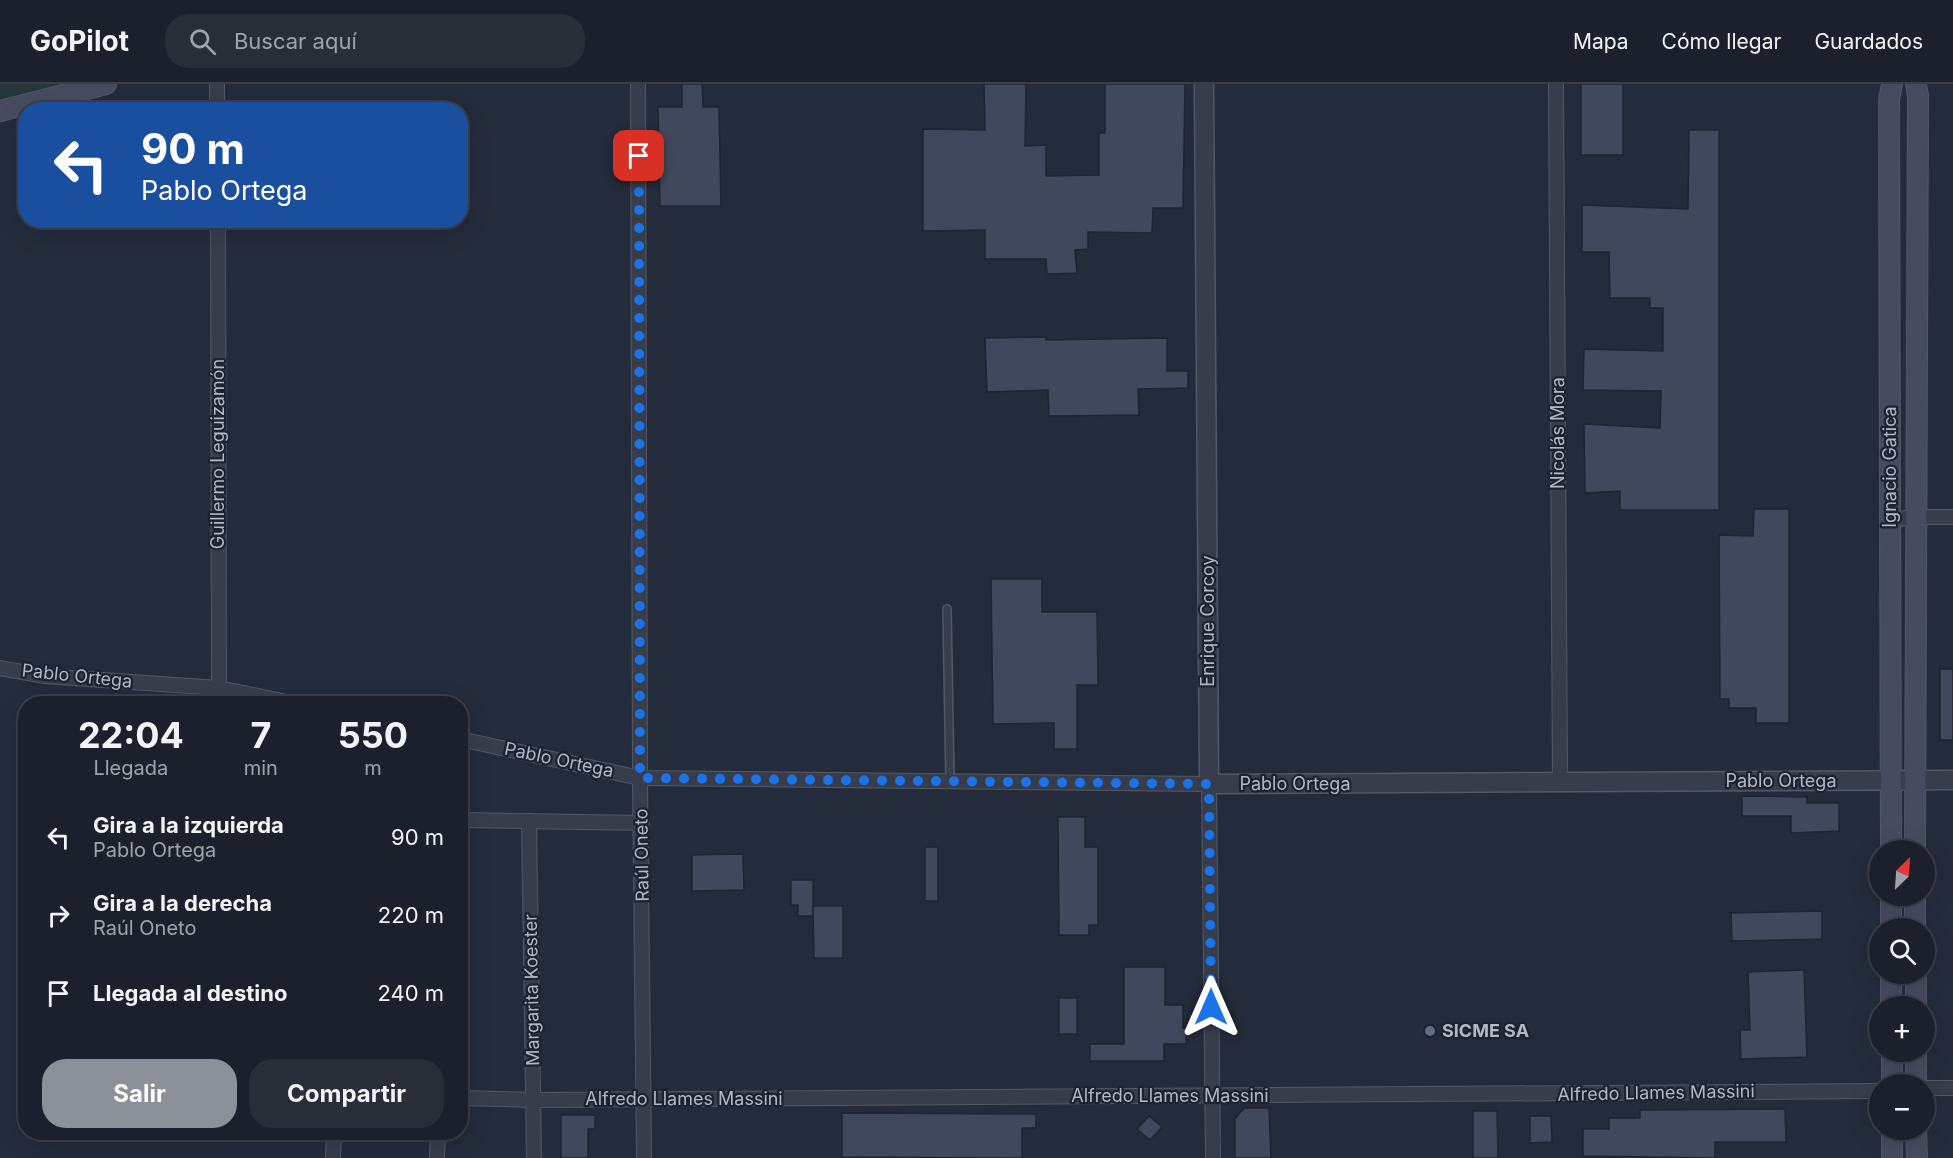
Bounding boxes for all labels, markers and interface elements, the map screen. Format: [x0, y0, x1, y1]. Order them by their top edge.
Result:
search box [165, 14, 585, 68]
text: GoPilot [30, 24, 129, 58]
icon: search [186, 25, 219, 58]
text: Buscar aquí [234, 28, 357, 54]
text: Mapa [1573, 29, 1629, 54]
text: Cómo llegar [1662, 29, 1781, 54]
text: Guardados [1814, 29, 1923, 54]
text: 90 m [141, 123, 245, 174]
icon: left [42, 126, 120, 204]
pin [613, 130, 664, 181]
icon: arrive [622, 139, 655, 172]
text: Pablo Ortega [141, 174, 308, 207]
street label: Guillermo Leguizamón [207, 359, 228, 549]
street label: Nicolás Mora [1547, 377, 1568, 489]
street label: Ignacio Gatica [1879, 406, 1900, 528]
street label: Enrique Corcoy [1197, 555, 1218, 687]
street label: Pablo Ortega [21, 659, 133, 692]
text: 22:04 [78, 713, 184, 757]
text: 7 [250, 713, 271, 757]
text: 550 [338, 713, 408, 757]
street label: Pablo Ortega [503, 738, 616, 781]
text: Llegada [93, 756, 168, 780]
text: min [244, 756, 278, 780]
text: m [364, 756, 382, 780]
street label: Pablo Ortega [1725, 770, 1837, 791]
street label: Pablo Ortega [1239, 773, 1351, 794]
street label: Raúl Oneto [630, 808, 653, 902]
text: Gira a la izquierda [93, 812, 284, 838]
icon: left [42, 821, 75, 854]
text: 90 m [391, 824, 444, 850]
text: Pablo Ortega [93, 838, 216, 862]
north arrow [1869, 840, 1935, 906]
map controls [1869, 840, 1935, 1140]
text: Gira a la derecha [93, 890, 272, 916]
icon: right [42, 899, 75, 932]
text: 220 m [378, 902, 444, 928]
street label: Margarita Koester [520, 914, 543, 1066]
text: Raúl Oneto [93, 916, 196, 940]
button: search [1869, 918, 1935, 984]
position arrow [1179, 975, 1243, 1039]
icon: arrive [42, 977, 75, 1010]
text: Llegada al destino [93, 980, 287, 1006]
text: 240 m [377, 980, 444, 1006]
button: + [1869, 996, 1935, 1062]
place label: SICME SA [1442, 1020, 1529, 1041]
marker: SICME SA [1423, 1024, 1437, 1038]
button: Salir [42, 1059, 237, 1128]
button: Compartir [249, 1059, 444, 1128]
button: − [1869, 1074, 1935, 1140]
street label: Alfredo Llames Massini [1557, 1080, 1755, 1105]
street label: Alfredo Llames Massini [1071, 1085, 1269, 1106]
street label: Alfredo Llames Massini [585, 1088, 783, 1109]

